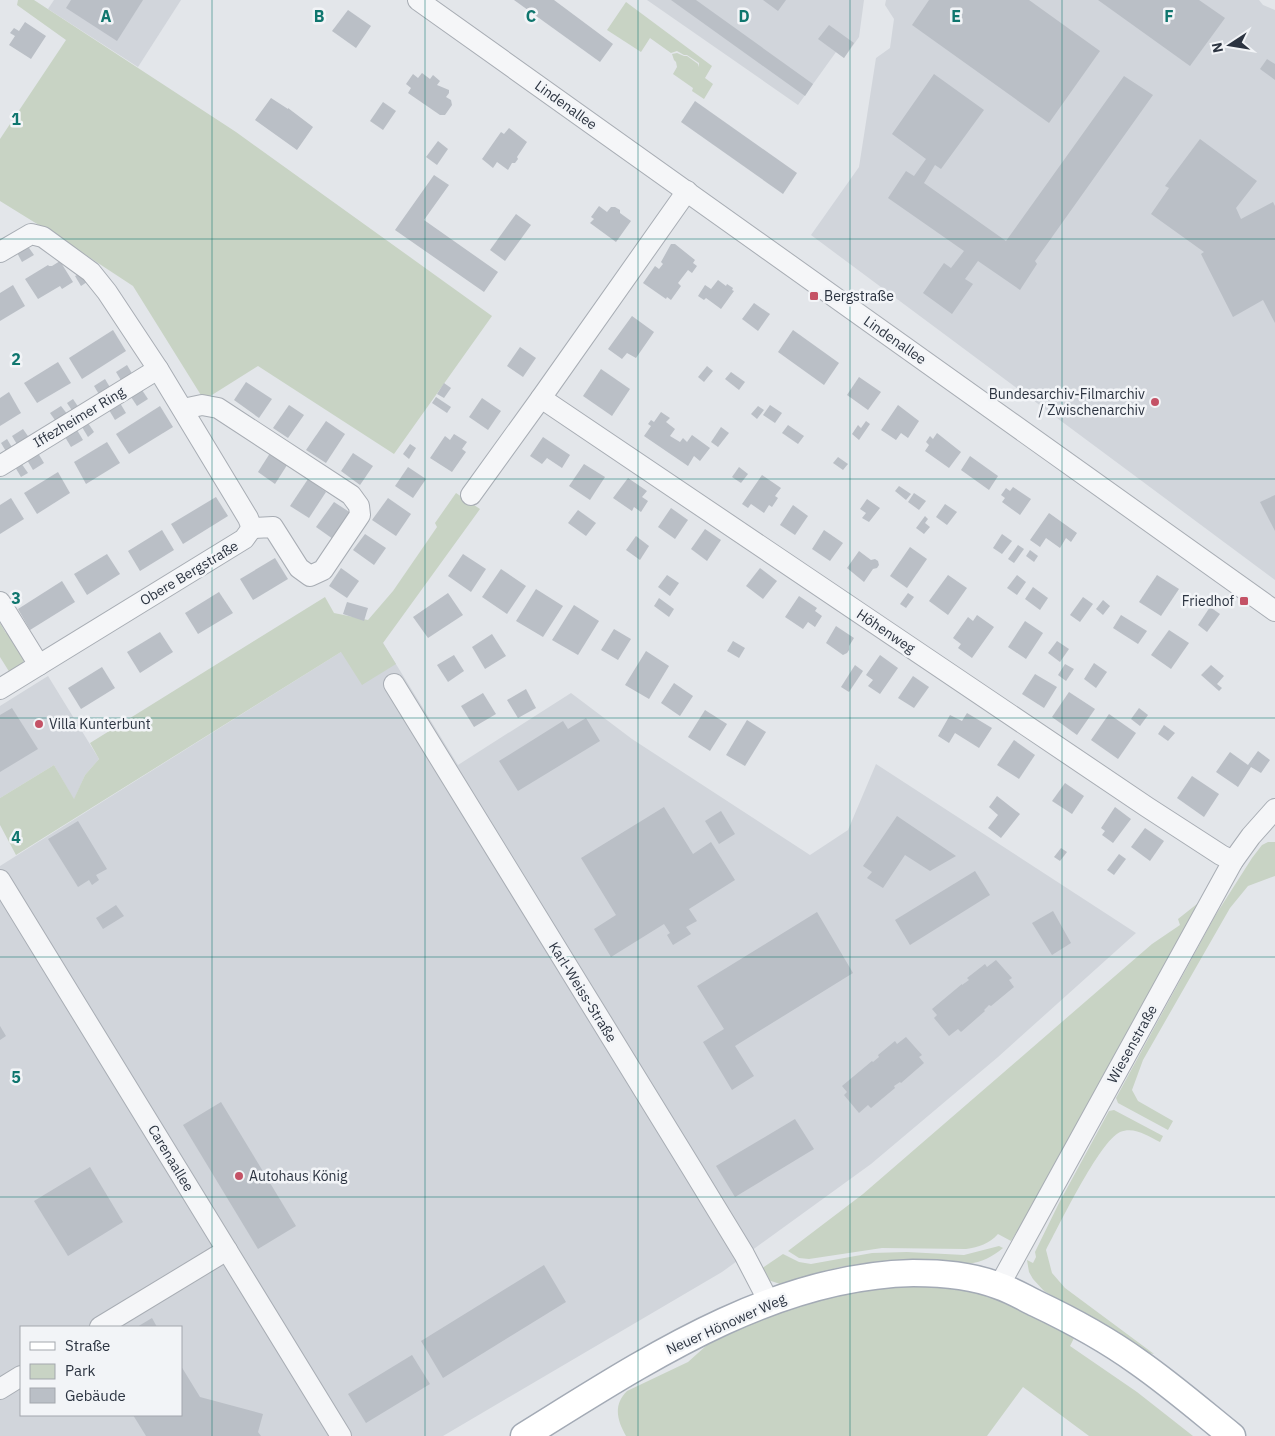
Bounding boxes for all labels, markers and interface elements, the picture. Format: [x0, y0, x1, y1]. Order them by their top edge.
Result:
text: A [101, 6, 112, 26]
text: B [314, 6, 325, 26]
text: C [526, 6, 536, 26]
text: D [738, 6, 750, 26]
text: E [951, 6, 961, 26]
text: F [1164, 6, 1174, 26]
north arrow [1205, 20, 1255, 70]
text: N [1207, 41, 1227, 55]
street label: Lindenallee [531, 76, 601, 134]
text: 1 [11, 109, 21, 129]
place label: Bergstraße [824, 287, 894, 305]
marker: Bergstraße [808, 290, 820, 302]
street label: Lindenallee [860, 312, 930, 368]
text: 2 [11, 349, 21, 369]
street label: Iffezheimer Ring [30, 382, 129, 452]
place label: Bundesarchiv-Filmarchiv / Zwischenarchiv [989, 385, 1145, 419]
marker: Bundesarchiv-Filmarchiv / Zwischenarchiv [1149, 396, 1161, 408]
street label: Obere Bergstraße [137, 536, 242, 609]
text: 3 [11, 588, 21, 608]
place label: Friedhof [1182, 592, 1234, 610]
marker: Friedhof [1238, 595, 1250, 607]
street label: Höhenweg [853, 605, 919, 658]
place label: Villa Kunterbunt [49, 715, 151, 733]
marker: Villa Kunterbunt [33, 718, 45, 730]
text: 4 [11, 827, 21, 847]
street label: Karl-Weiss-Straße [545, 939, 621, 1046]
street label: Wiesenstraße [1103, 1001, 1161, 1086]
text: 5 [11, 1067, 21, 1087]
street label: Carenaallee [144, 1121, 198, 1195]
place label: Autohaus König [249, 1167, 348, 1185]
marker: Autohaus König [233, 1170, 245, 1182]
street label: Neuer Hönower Weg [663, 1289, 789, 1359]
legend [20, 1326, 182, 1416]
text: Straße [65, 1336, 110, 1355]
text: Park [65, 1361, 95, 1380]
text: Gebäude [65, 1386, 126, 1405]

